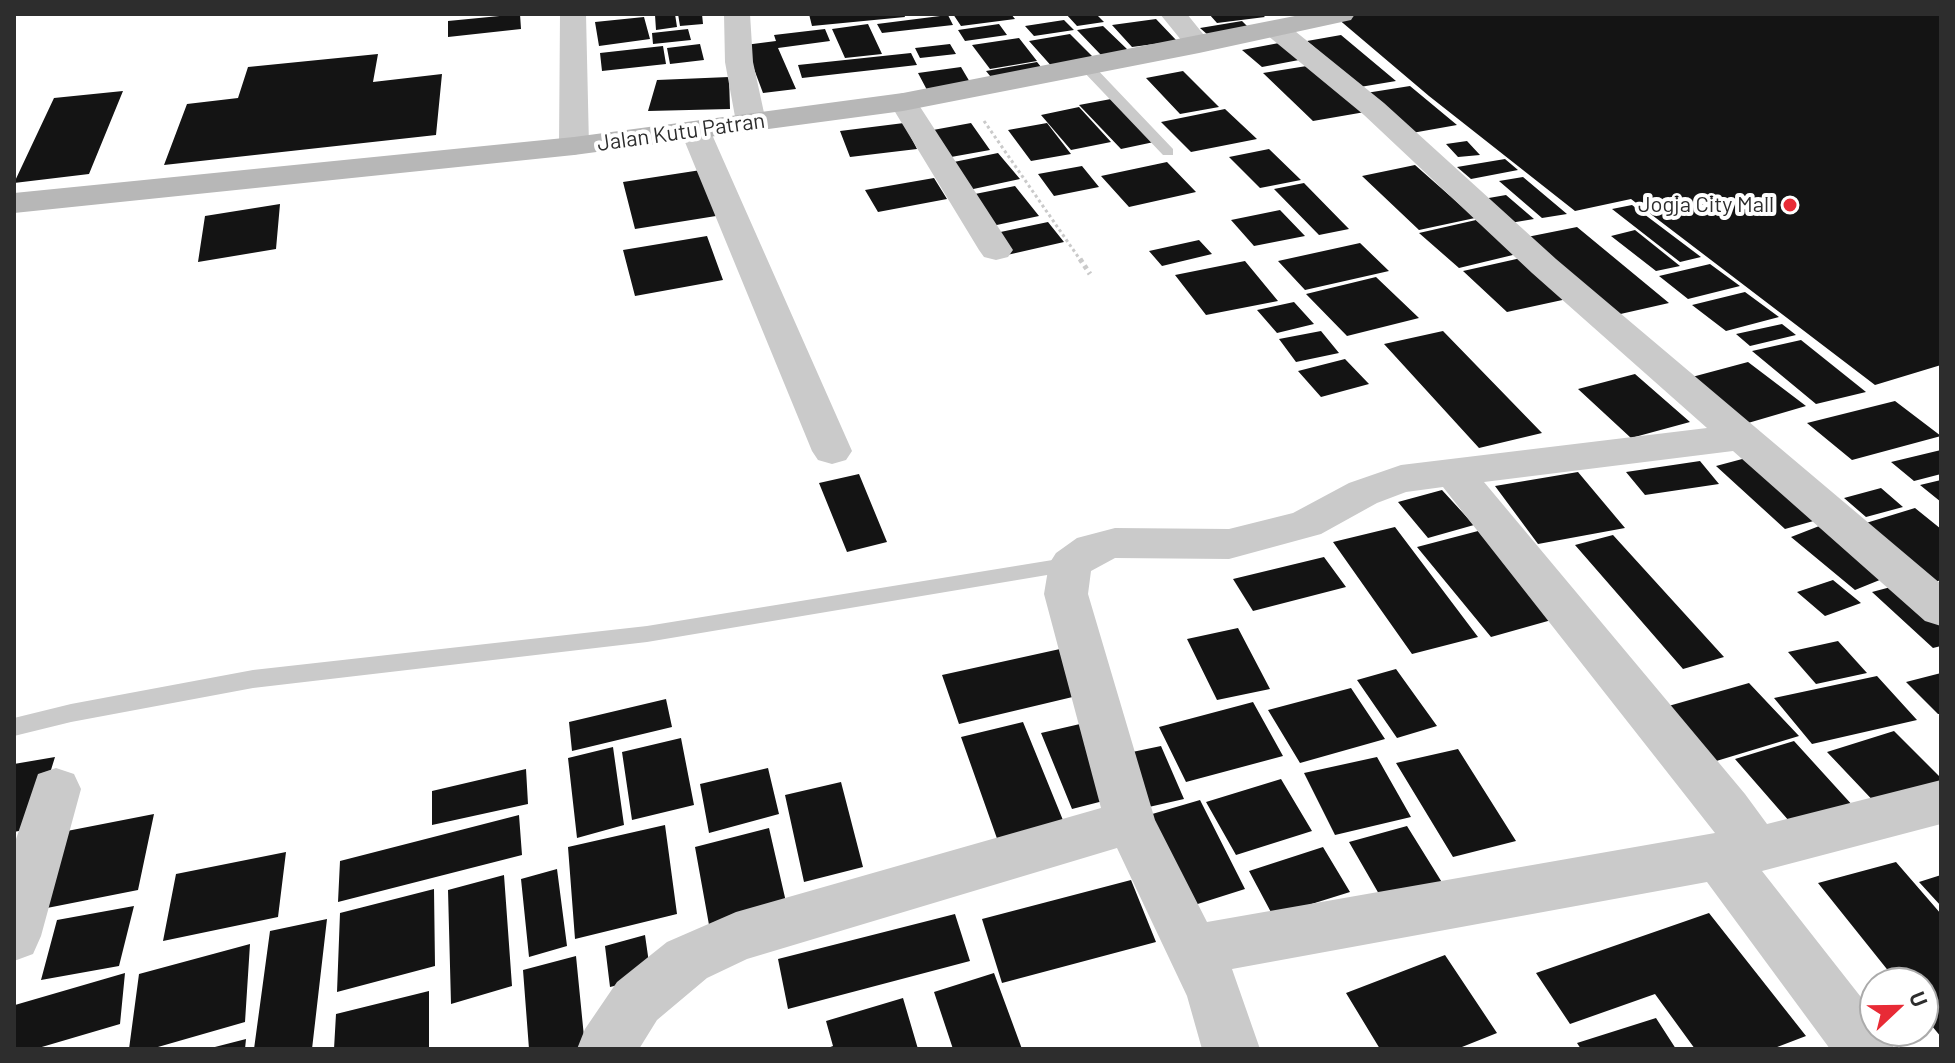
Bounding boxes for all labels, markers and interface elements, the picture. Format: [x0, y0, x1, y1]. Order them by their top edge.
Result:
street label: Jalan Kutu Patran [595, 107, 767, 157]
place label: Jogja City Mall [1638, 192, 1774, 218]
marker: Jogja City Mall [1781, 196, 1799, 214]
north arrow [1859, 967, 1939, 1047]
text: U [1905, 987, 1934, 1010]

